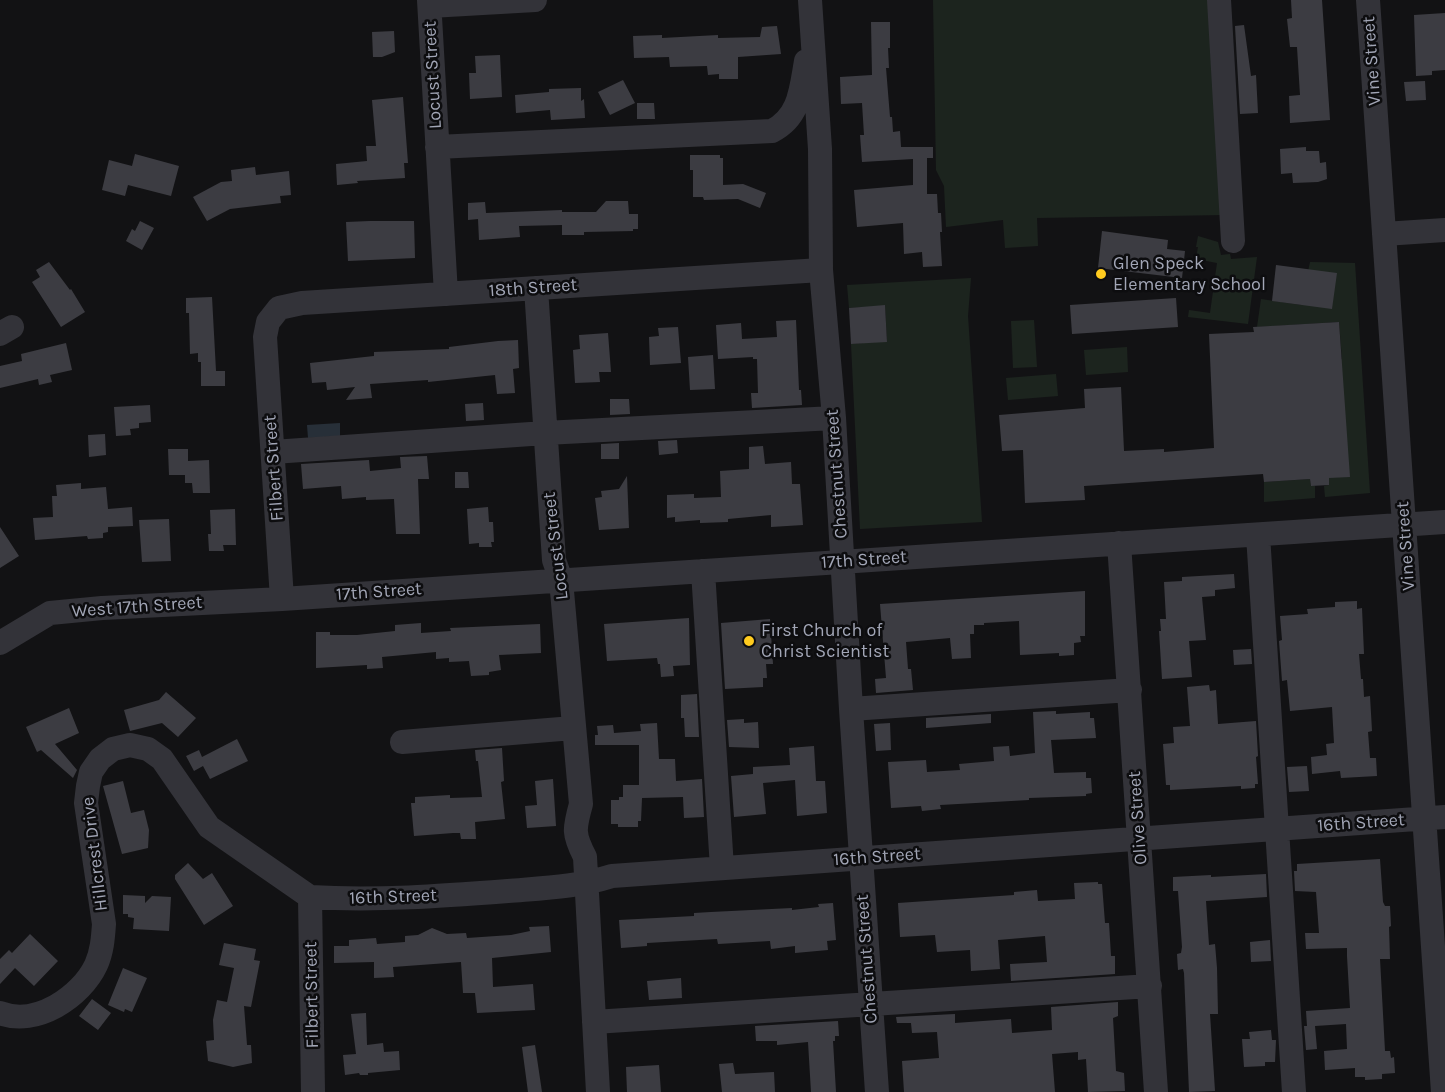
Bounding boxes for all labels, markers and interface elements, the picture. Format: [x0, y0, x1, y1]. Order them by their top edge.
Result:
street label: Vine Street [1358, 16, 1386, 106]
street label: Locust Street [419, 20, 447, 130]
place label: Glen Speck Elementary School [1113, 253, 1266, 296]
marker: Glen Speck Elementary School [1094, 267, 1108, 281]
street label: 18th Street [488, 274, 578, 302]
street label: Chestnut Street [822, 409, 852, 539]
street label: Filbert Street [260, 414, 288, 522]
street label: Locust Street [539, 491, 573, 601]
street label: Vine Street [1392, 501, 1420, 591]
street label: 17th Street [820, 546, 908, 574]
street label: 17th Street [335, 578, 423, 606]
street label: West 17th Street [71, 592, 203, 622]
place label: First Church of Christ Scientist [761, 620, 889, 662]
marker: First Church of Christ Scientist [742, 634, 756, 648]
street label: Olive Street [1124, 770, 1152, 866]
street label: Hillcrest Drive [77, 796, 113, 912]
street label: 16th Street [1317, 809, 1405, 837]
street label: 16th Street [833, 843, 921, 871]
street label: 16th Street [349, 885, 437, 909]
street label: Chestnut Street [852, 894, 882, 1024]
street label: Filbert Street [300, 941, 324, 1049]

